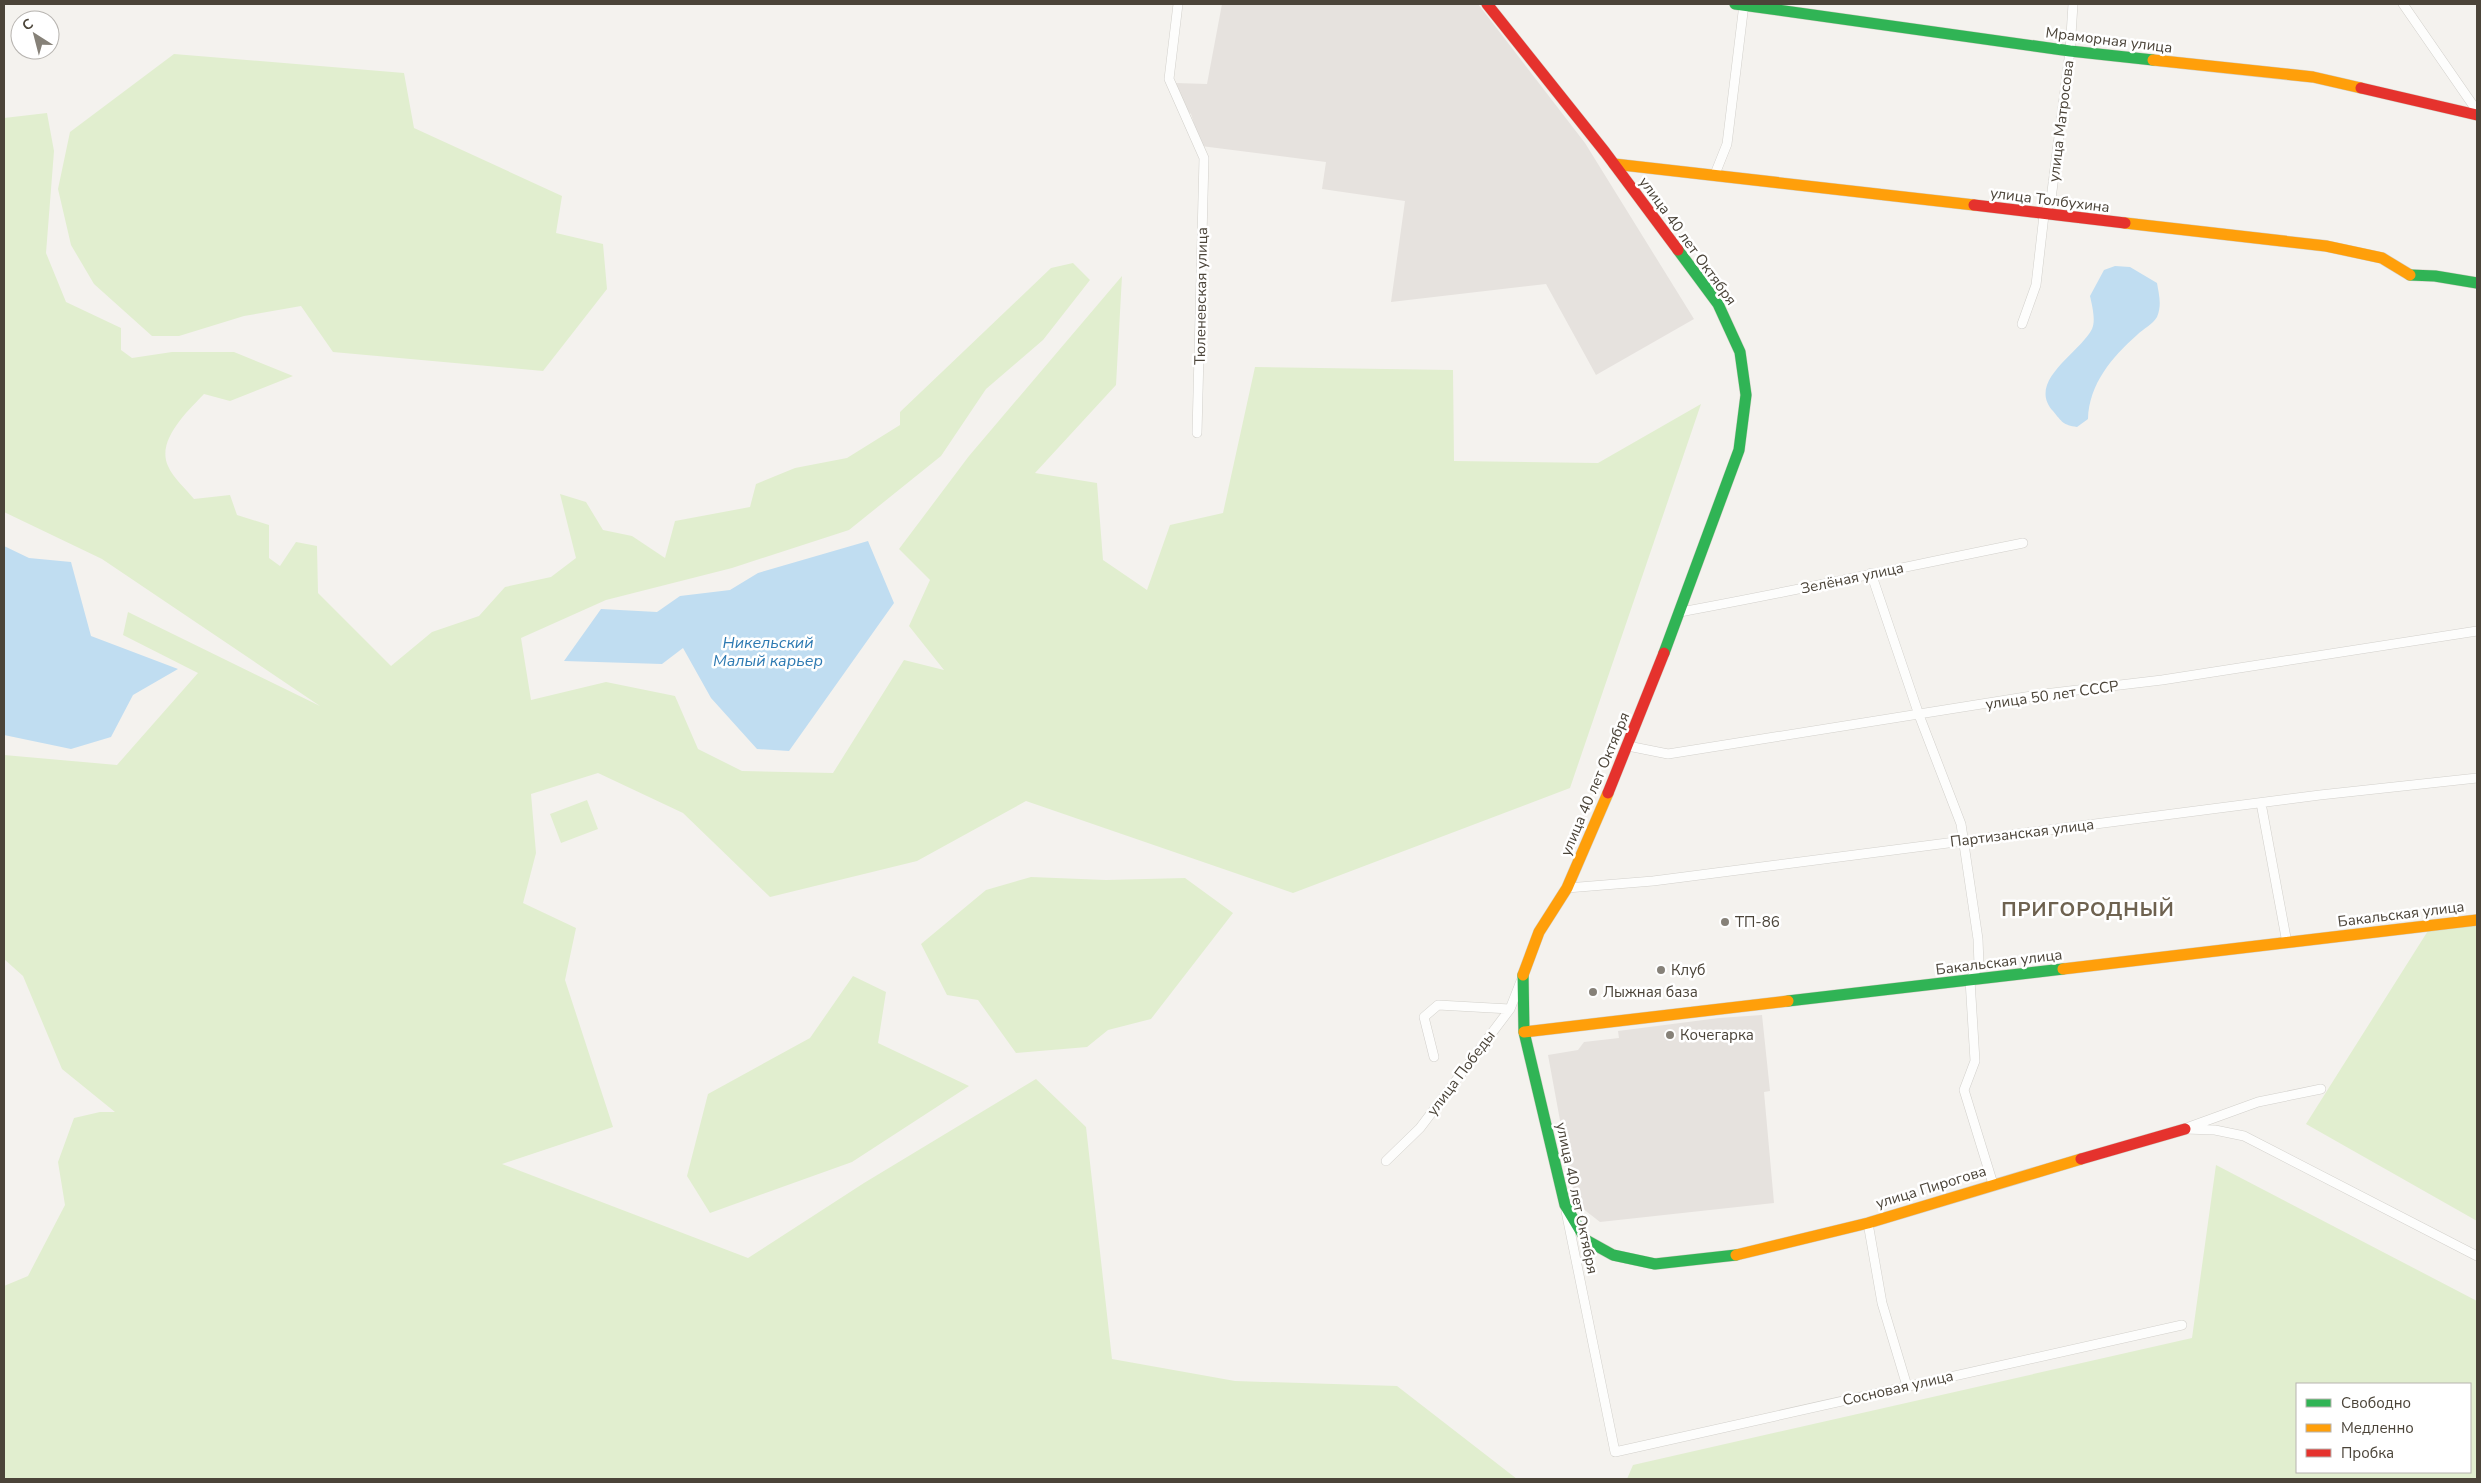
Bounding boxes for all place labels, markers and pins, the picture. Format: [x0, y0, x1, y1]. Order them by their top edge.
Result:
place label: ТП-86 [1735, 912, 1780, 932]
marker: ТП-86 [1719, 916, 1731, 928]
place label: Клуб [1671, 960, 1706, 980]
marker: Клуб [1655, 964, 1667, 976]
place label: Лыжная база [1603, 982, 1698, 1002]
marker: Лыжная база [1587, 986, 1599, 998]
place label: Кочегарка [1680, 1025, 1754, 1045]
marker: Кочегарка [1664, 1029, 1676, 1041]

